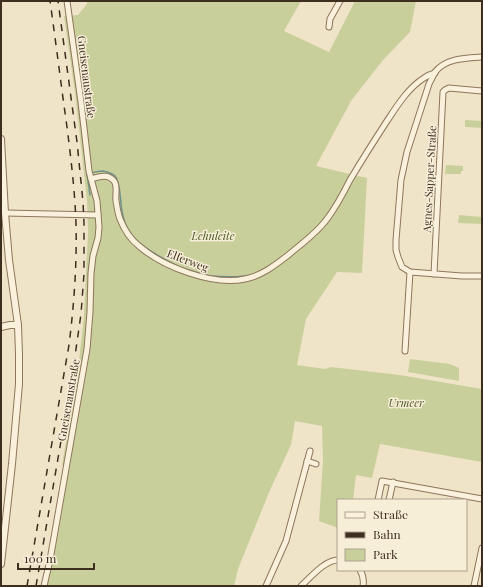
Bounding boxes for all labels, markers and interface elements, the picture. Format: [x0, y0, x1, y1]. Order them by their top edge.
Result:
street label: Gneisenaustraße [74, 35, 100, 120]
street label: Agnes-Sapper-Straße [419, 125, 439, 234]
park label: Lehnleite [191, 228, 235, 243]
street label: Elferweg [165, 245, 211, 275]
street label: Gneisenaustraße [53, 357, 83, 442]
park label: Urmeer [388, 395, 424, 410]
legend [337, 499, 467, 571]
text: Straße [373, 506, 408, 522]
text: Bahn [373, 526, 401, 542]
scale bar [18, 545, 94, 571]
text: Park [373, 546, 398, 562]
text: 100 m [24, 550, 57, 566]

